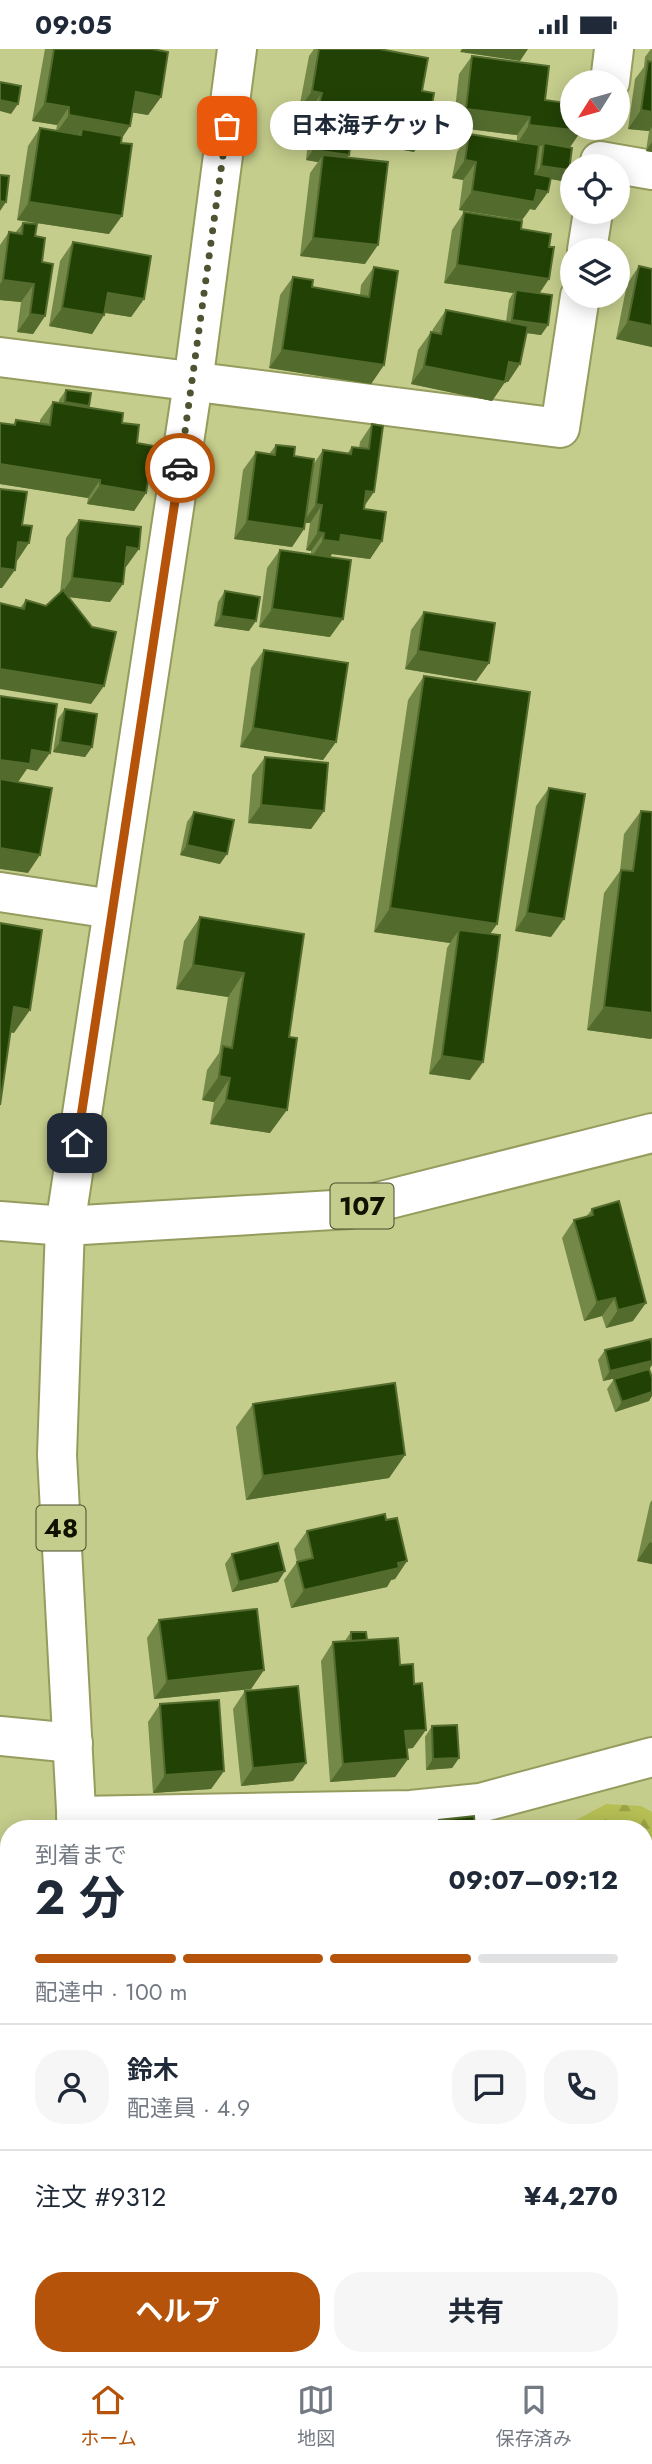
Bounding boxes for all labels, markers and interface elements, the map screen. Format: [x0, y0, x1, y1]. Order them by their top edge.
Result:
text: 09:05 [35, 6, 112, 44]
north arrow [560, 70, 630, 140]
map controls [560, 70, 630, 308]
pin [197, 96, 257, 156]
callout: 日本海チケット [269, 101, 472, 151]
icon: bag [208, 107, 246, 145]
text: 日本海チケット [291, 108, 452, 142]
button: locate [560, 154, 630, 224]
button: layers [560, 238, 630, 308]
courier [145, 433, 215, 503]
icon: car [161, 449, 199, 487]
pin [47, 1113, 107, 1173]
icon: home [58, 1124, 96, 1162]
road number: 107 [330, 1183, 394, 1229]
road number: 48 [36, 1505, 86, 1551]
text: 到着まで [35, 1838, 127, 1872]
text: 09:07–09:12 [448, 1861, 618, 1899]
text: 2 分 [35, 1865, 125, 1931]
text: 配達中 · 100 m [35, 1975, 188, 2009]
button: person [35, 2050, 109, 2124]
button: chat [452, 2050, 526, 2124]
button: phone [544, 2050, 618, 2124]
text: 鈴木 [127, 2051, 179, 2089]
text: 配達員 · 4.9 [127, 2091, 250, 2125]
text: ¥4,270 [524, 2177, 618, 2215]
text: 注文 #9312 [35, 2178, 166, 2216]
button: ヘルプ [35, 2272, 320, 2352]
button: 共有 [334, 2272, 618, 2352]
tab: ホーム [80, 2381, 137, 2452]
tab: 地図 [297, 2381, 335, 2452]
tab: 保存済み [496, 2381, 572, 2452]

